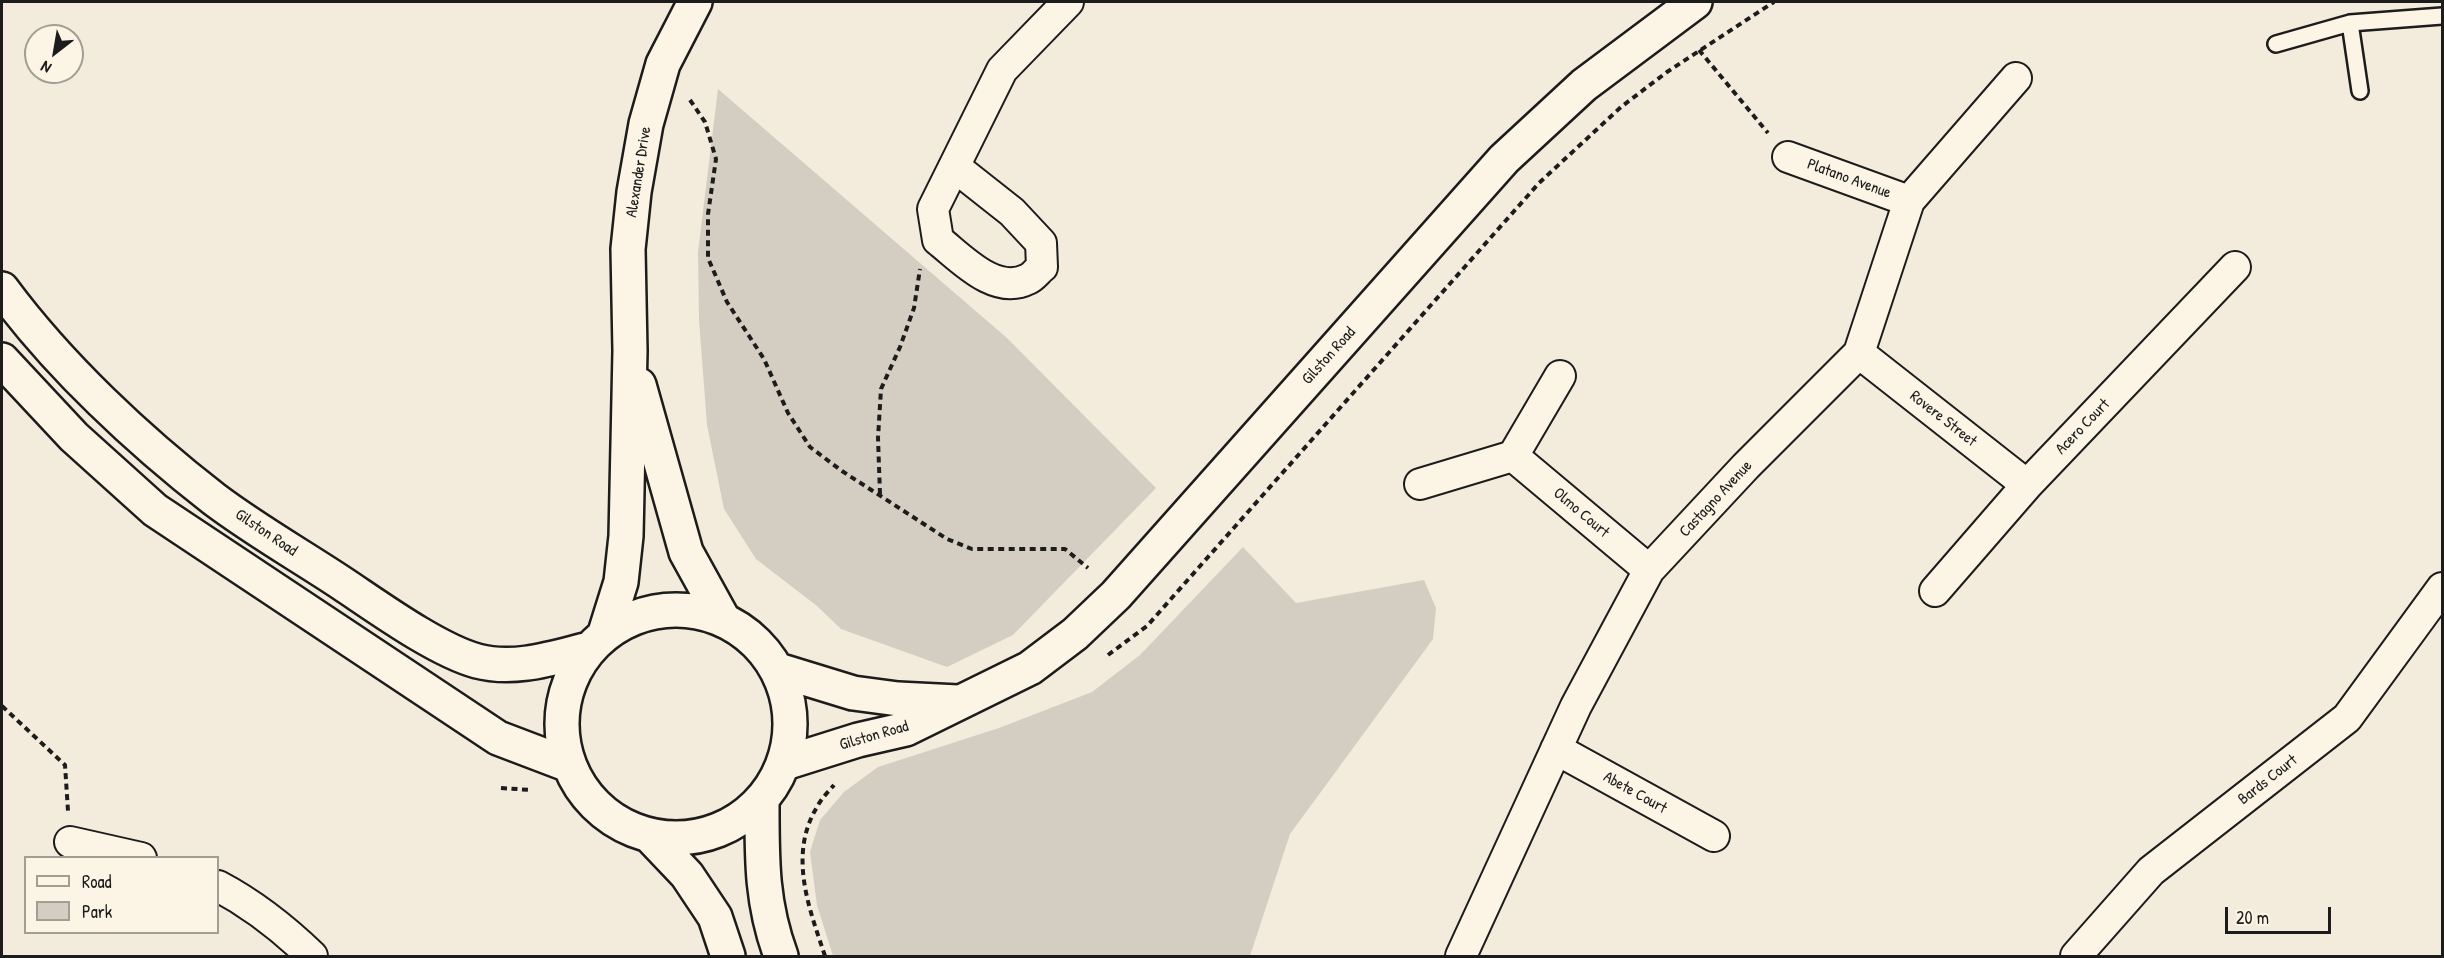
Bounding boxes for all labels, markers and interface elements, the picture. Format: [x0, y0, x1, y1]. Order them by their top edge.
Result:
north arrow [24, 24, 84, 84]
text: N [36, 56, 55, 79]
street label: Alexander Drive [622, 125, 656, 219]
street label: Platano Avenue [1804, 155, 1894, 203]
street label: Gilston Road [1298, 323, 1360, 389]
street label: Rovere Street [1906, 387, 1980, 451]
street label: Acero Court [2052, 395, 2114, 459]
street label: Castagno Avenue [1676, 457, 1756, 541]
street label: Olmo Court [1549, 484, 1613, 542]
street label: Gilston Road [231, 505, 301, 561]
street label: Gilston Road [837, 717, 911, 755]
street label: Bards Court [2235, 751, 2301, 809]
street label: Abete Court [1600, 768, 1670, 818]
legend [24, 856, 219, 934]
text: Road [82, 869, 112, 894]
scale bar [2228, 895, 2334, 933]
text: Park [82, 899, 112, 924]
text: 20 m [2236, 905, 2269, 930]

